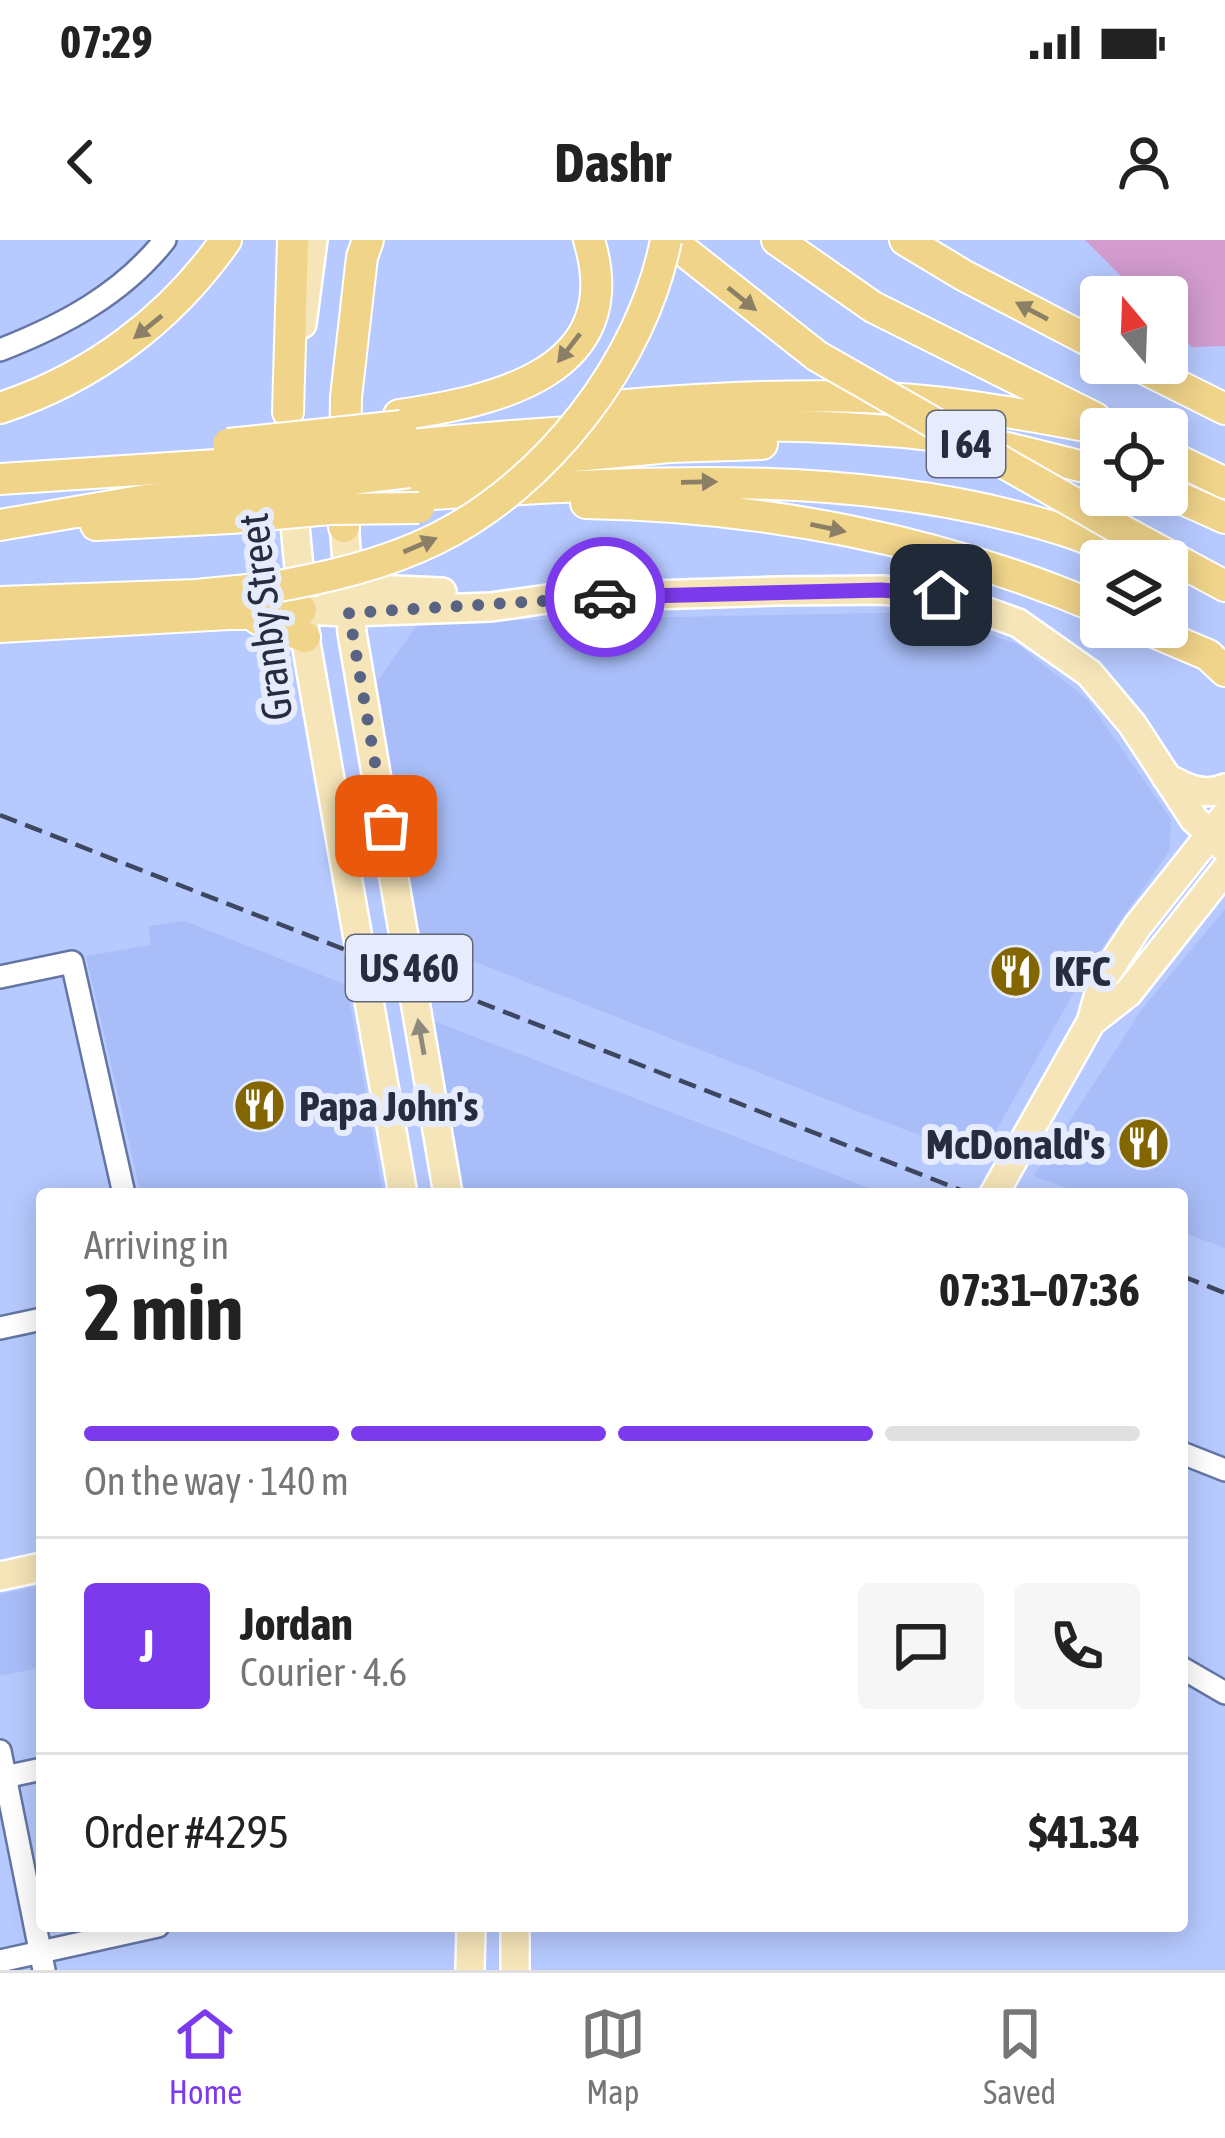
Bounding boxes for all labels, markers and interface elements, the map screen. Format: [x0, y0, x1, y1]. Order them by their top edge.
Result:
text: 07:29 [60, 16, 153, 68]
icon: back [48, 129, 114, 195]
icon: person [1111, 129, 1177, 195]
text: Dashr [554, 132, 671, 193]
north arrow [1080, 276, 1188, 384]
map controls [1080, 276, 1188, 648]
one-way arrow [727, 286, 758, 311]
one-way arrow [1014, 302, 1049, 322]
one-way arrow [132, 313, 163, 339]
one-way arrow [557, 333, 582, 364]
button: locate [1080, 408, 1188, 516]
road number: I 64 [927, 411, 1005, 477]
one-way arrow [681, 472, 719, 492]
street label: Granby Street [228, 511, 302, 723]
one-way arrow [809, 519, 847, 538]
one-way arrow [402, 535, 438, 554]
courier [545, 537, 665, 657]
button: layers [1080, 540, 1188, 648]
pin [890, 544, 992, 646]
icon: home [908, 562, 974, 628]
icon: car [572, 564, 638, 630]
pin [335, 775, 437, 877]
icon: bag [353, 793, 419, 859]
road number: US 460 [346, 935, 472, 1001]
restaurant icon: KFC [987, 943, 1043, 999]
place label: KFC [1054, 947, 1111, 995]
one-way arrow [412, 1018, 430, 1056]
restaurant icon: Papa John's [232, 1078, 288, 1134]
place label: Papa John's [299, 1082, 478, 1130]
restaurant icon: McDonald's [1116, 1116, 1172, 1172]
place label: McDonald's [926, 1120, 1105, 1168]
text: Arriving in [84, 1223, 229, 1267]
text: 07:31–07:36 [939, 1264, 1140, 1316]
text: 2 min [84, 1267, 243, 1357]
text: On the way · 140 m [84, 1459, 349, 1503]
button: chat [858, 1583, 984, 1709]
button: phone [1014, 1583, 1140, 1709]
text: Jordan [240, 1598, 353, 1650]
text: J [140, 1620, 154, 1672]
text: Courier · 4.6 [240, 1650, 407, 1694]
text: Order #4295 [84, 1806, 289, 1858]
text: $41.34 [1028, 1806, 1140, 1858]
tab: Home [169, 2001, 242, 2111]
tab: Map [580, 2001, 646, 2111]
tab: Saved [983, 2001, 1056, 2111]

